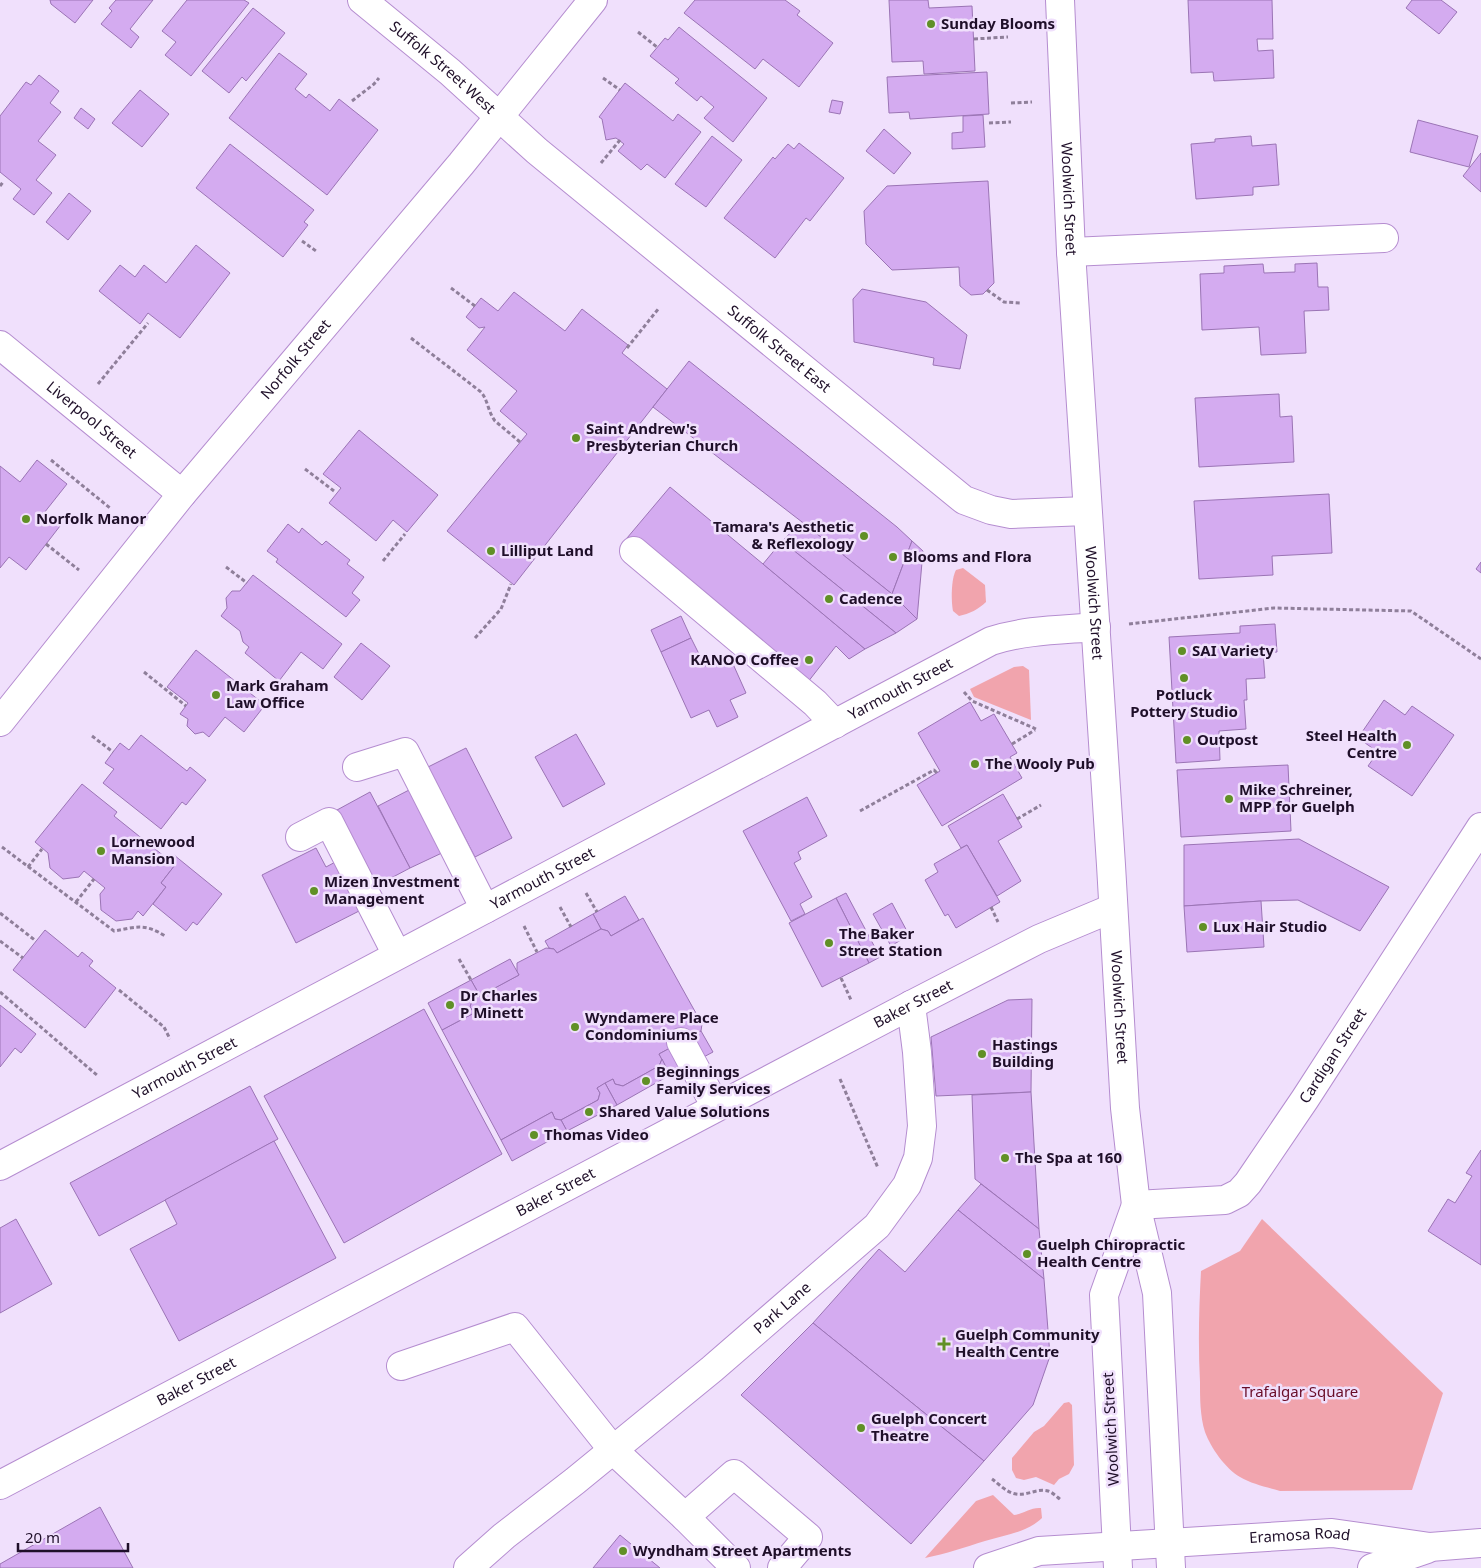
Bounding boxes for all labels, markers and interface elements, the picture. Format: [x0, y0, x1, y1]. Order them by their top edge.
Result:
place label: Sunday Blooms [941, 13, 1055, 33]
street label: Suffolk Street West [386, 16, 501, 118]
marker: Sunday Blooms [925, 18, 937, 30]
street label: Woolwich Street [1057, 142, 1082, 257]
street label: Suffolk Street East [724, 300, 836, 397]
street label: Norfolk Street [256, 314, 335, 403]
street label: Liverpool Street [43, 376, 142, 462]
place label: Saint Andrew's Presbyterian Church [586, 418, 738, 455]
marker: Saint Andrew's Presbyterian Church [570, 432, 582, 444]
place label: Norfolk Manor [36, 508, 146, 528]
marker: Norfolk Manor [20, 513, 32, 525]
place label: Tamara's Aesthetic & Reflexology [713, 516, 854, 553]
marker: Tamara's Aesthetic & Reflexology [858, 530, 870, 542]
place label: Lilliput Land [501, 540, 594, 560]
marker: Lilliput Land [485, 545, 497, 557]
place label: Blooms and Flora [903, 546, 1032, 566]
street label: Woolwich Street [1081, 546, 1109, 661]
marker: Blooms and Flora [887, 551, 899, 563]
place label: Cadence [839, 588, 903, 608]
marker: Cadence [823, 593, 835, 605]
place label: SAI Variety [1192, 640, 1274, 660]
marker: SAI Variety [1176, 645, 1188, 657]
place label: KANOO Coffee [690, 649, 799, 669]
street label: Yarmouth Street [844, 652, 956, 724]
marker: KANOO Coffee [803, 654, 815, 666]
marker: Potluck Pottery Studio [1178, 672, 1190, 684]
place label: Mark Graham Law Office [226, 675, 329, 712]
place label: Potluck Pottery Studio [1130, 684, 1238, 721]
marker: Mark Graham Law Office [210, 689, 222, 701]
place label: Steel Health Centre [1306, 725, 1397, 762]
place label: Outpost [1197, 729, 1259, 749]
marker: Outpost [1181, 734, 1193, 746]
marker: Steel Health Centre [1401, 739, 1413, 751]
place label: The Wooly Pub [985, 753, 1095, 773]
marker: The Wooly Pub [969, 758, 981, 770]
place label: Mike Schreiner, MPP for Guelph [1239, 779, 1355, 816]
marker: Mike Schreiner, MPP for Guelph [1223, 793, 1235, 805]
place label: Lornewood Mansion [111, 831, 195, 868]
street label: Yarmouth Street [486, 842, 598, 914]
marker: Lornewood Mansion [95, 845, 107, 857]
place label: Mizen Investment Management [324, 871, 460, 908]
marker: Mizen Investment Management [308, 885, 320, 897]
place label: Lux Hair Studio [1213, 916, 1327, 936]
marker: Lux Hair Studio [1197, 921, 1209, 933]
place label: The Baker Street Station [839, 923, 942, 960]
marker: The Baker Street Station [823, 937, 835, 949]
street label: Woolwich Street [1107, 950, 1133, 1065]
street label: Baker Street [870, 974, 956, 1032]
place label: Dr Charles P Minett [460, 985, 538, 1022]
marker: Dr Charles P Minett [444, 999, 456, 1011]
street label: Cardigan Street [1294, 1003, 1371, 1107]
place label: Wyndamere Place Condominiums [585, 1007, 719, 1044]
marker: Wyndamere Place Condominiums [569, 1021, 581, 1033]
street label: Yarmouth Street [129, 1031, 240, 1103]
place label: Hastings Building [992, 1034, 1058, 1071]
marker: Hastings Building [976, 1048, 988, 1060]
place label: Beginnings Family Services [656, 1061, 770, 1098]
marker: Beginnings Family Services [640, 1075, 652, 1087]
place label: Shared Value Solutions [599, 1101, 770, 1121]
marker: Shared Value Solutions [583, 1106, 595, 1118]
place label: Thomas Video [544, 1124, 649, 1144]
marker: Thomas Video [528, 1129, 540, 1141]
place label: The Spa at 160 [1015, 1147, 1122, 1167]
marker: The Spa at 160 [999, 1152, 1011, 1164]
street label: Baker Street [512, 1162, 599, 1220]
place label: Guelph Chiropractic Health Centre [1037, 1234, 1185, 1271]
marker: Guelph Chiropractic Health Centre [1021, 1248, 1033, 1260]
street label: Park Lane [749, 1277, 815, 1338]
place label: Guelph Community Health Centre [955, 1324, 1100, 1361]
marker: Guelph Community Health Centre [937, 1337, 951, 1351]
street label: Baker Street [153, 1351, 239, 1410]
street label: Woolwich Street [1097, 1371, 1123, 1486]
park label: Trafalgar Square [1242, 1381, 1358, 1401]
place label: Guelph Concert Theatre [871, 1408, 987, 1445]
marker: Guelph Concert Theatre [855, 1422, 867, 1434]
scale bar [18, 1520, 128, 1552]
street label: Eramosa Road [1248, 1522, 1352, 1547]
text: 20 m [25, 1527, 60, 1547]
place label: Wyndham Street Apartments [633, 1540, 852, 1560]
marker: Wyndham Street Apartments [617, 1545, 629, 1557]

